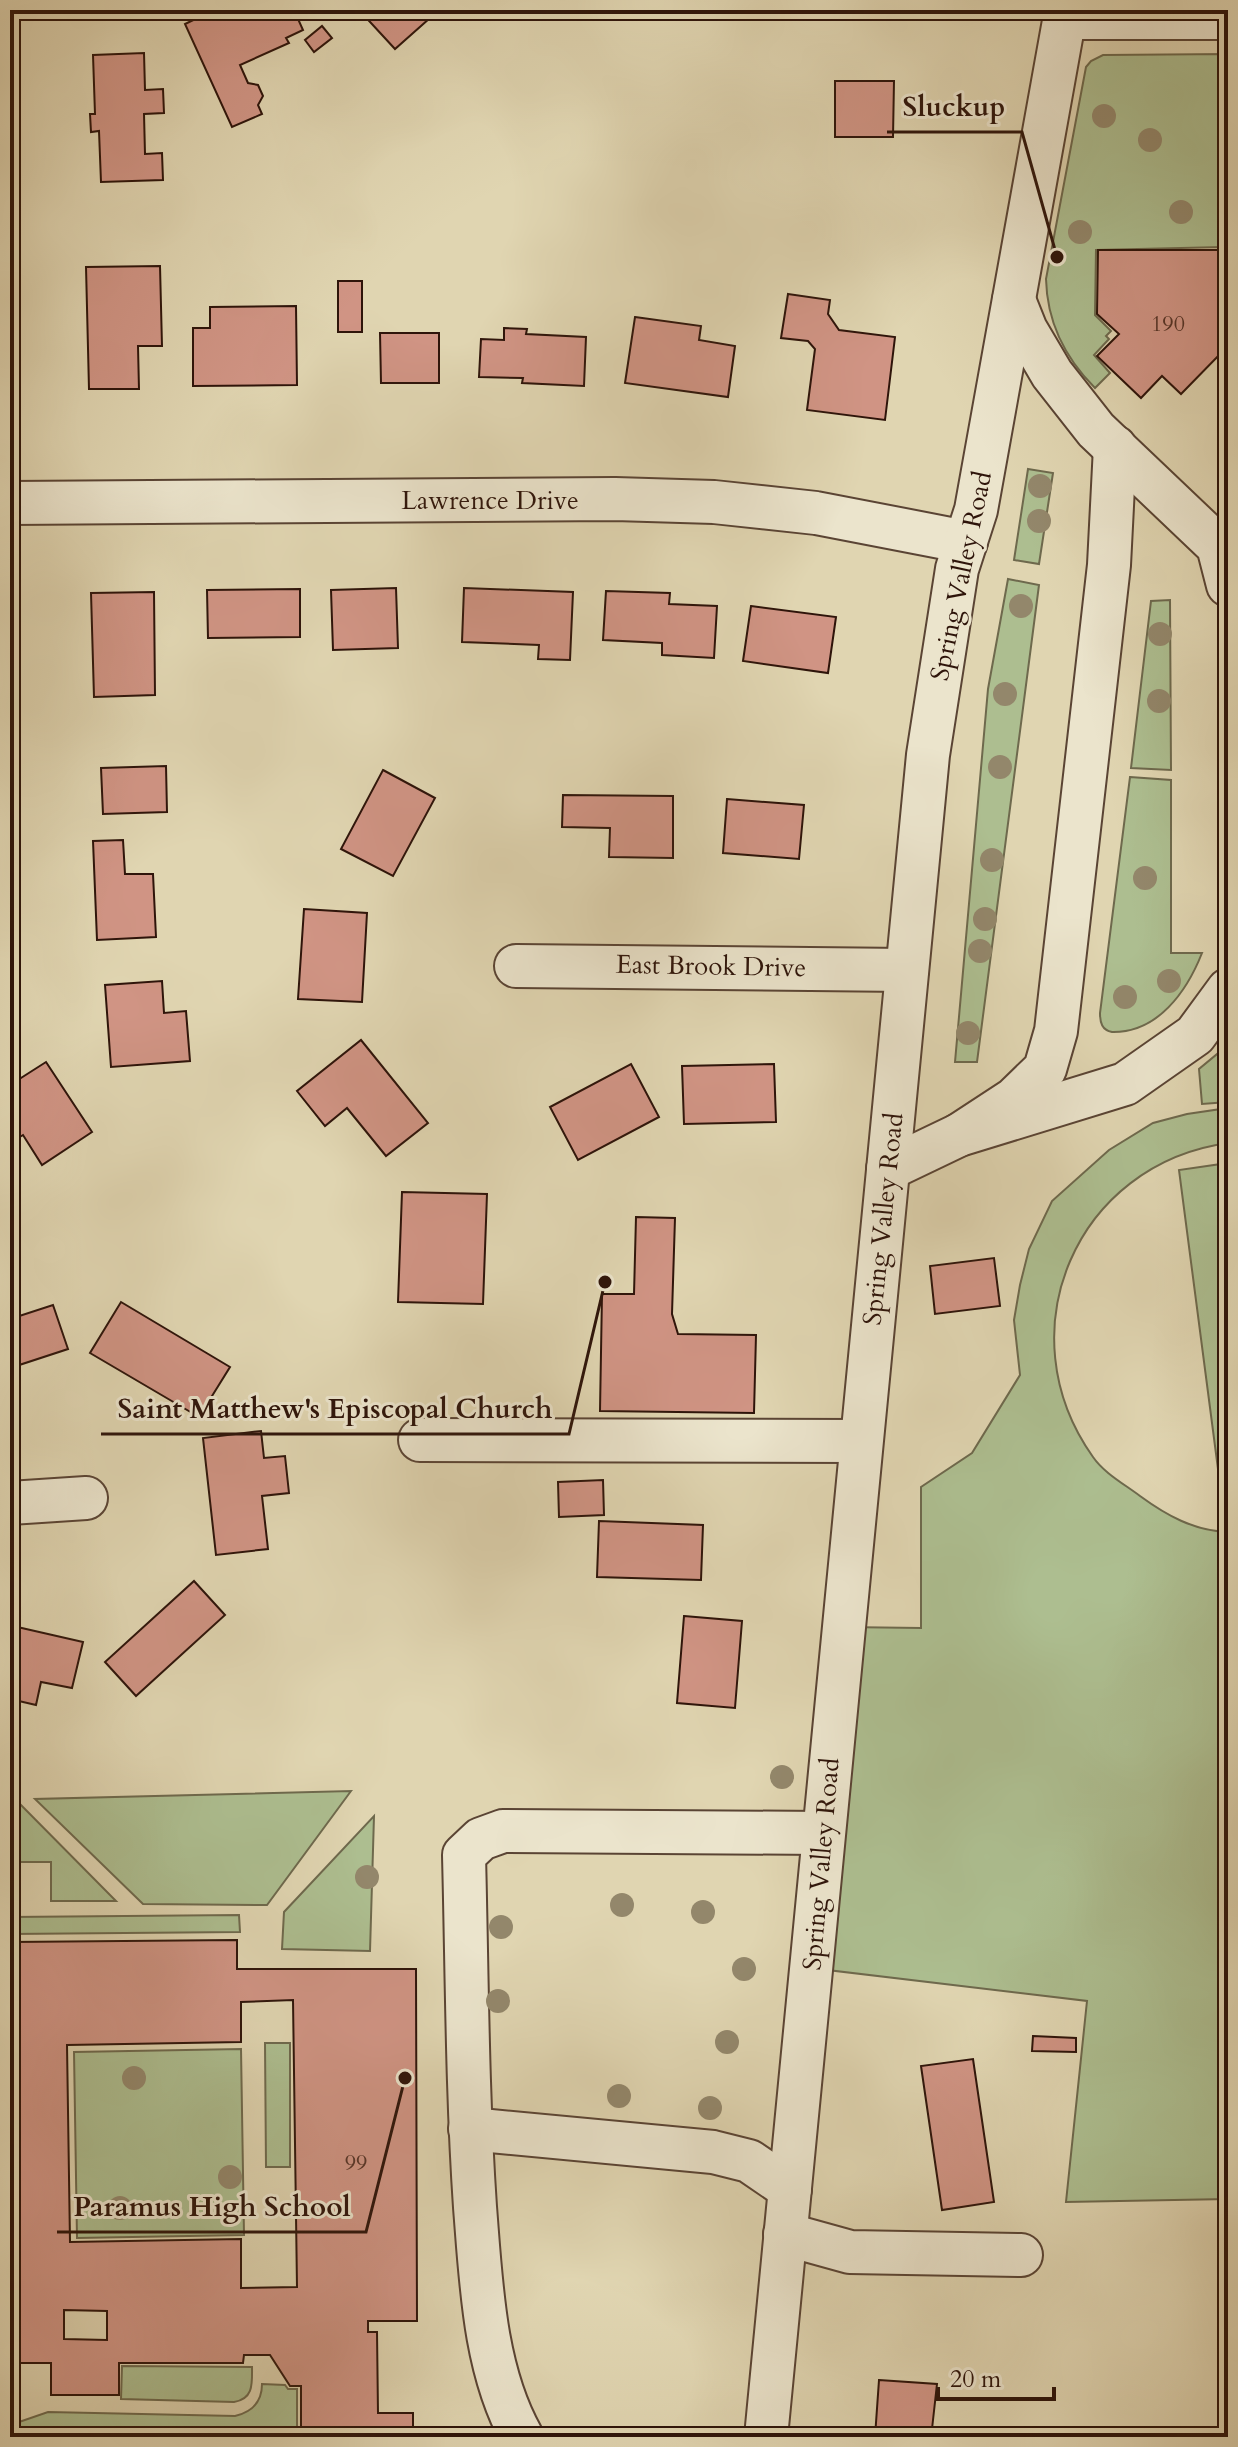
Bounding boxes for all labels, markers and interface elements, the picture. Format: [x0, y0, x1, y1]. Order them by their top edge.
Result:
callout: Sluckup [887, 80, 1022, 132]
text: Sluckup [903, 88, 1005, 126]
house number: 190 [1151, 309, 1185, 339]
street label: Spring Valley Road [922, 468, 1000, 684]
street label: Lawrence Drive [401, 483, 579, 518]
street label: East Brook Drive [616, 947, 806, 985]
street label: Spring Valley Road [854, 1111, 912, 1327]
callout: Saint Matthew's Episcopal Church [101, 1382, 569, 1434]
text: Saint Matthew's Episcopal Church [117, 1390, 553, 1428]
street label: Spring Valley Road [794, 1756, 848, 1972]
house number: 99 [345, 2148, 367, 2178]
callout: Paramus High School [57, 2180, 366, 2232]
text: Paramus High School [73, 2188, 351, 2226]
scale bar [938, 2351, 1054, 2401]
text: 20 m [950, 2363, 1002, 2396]

